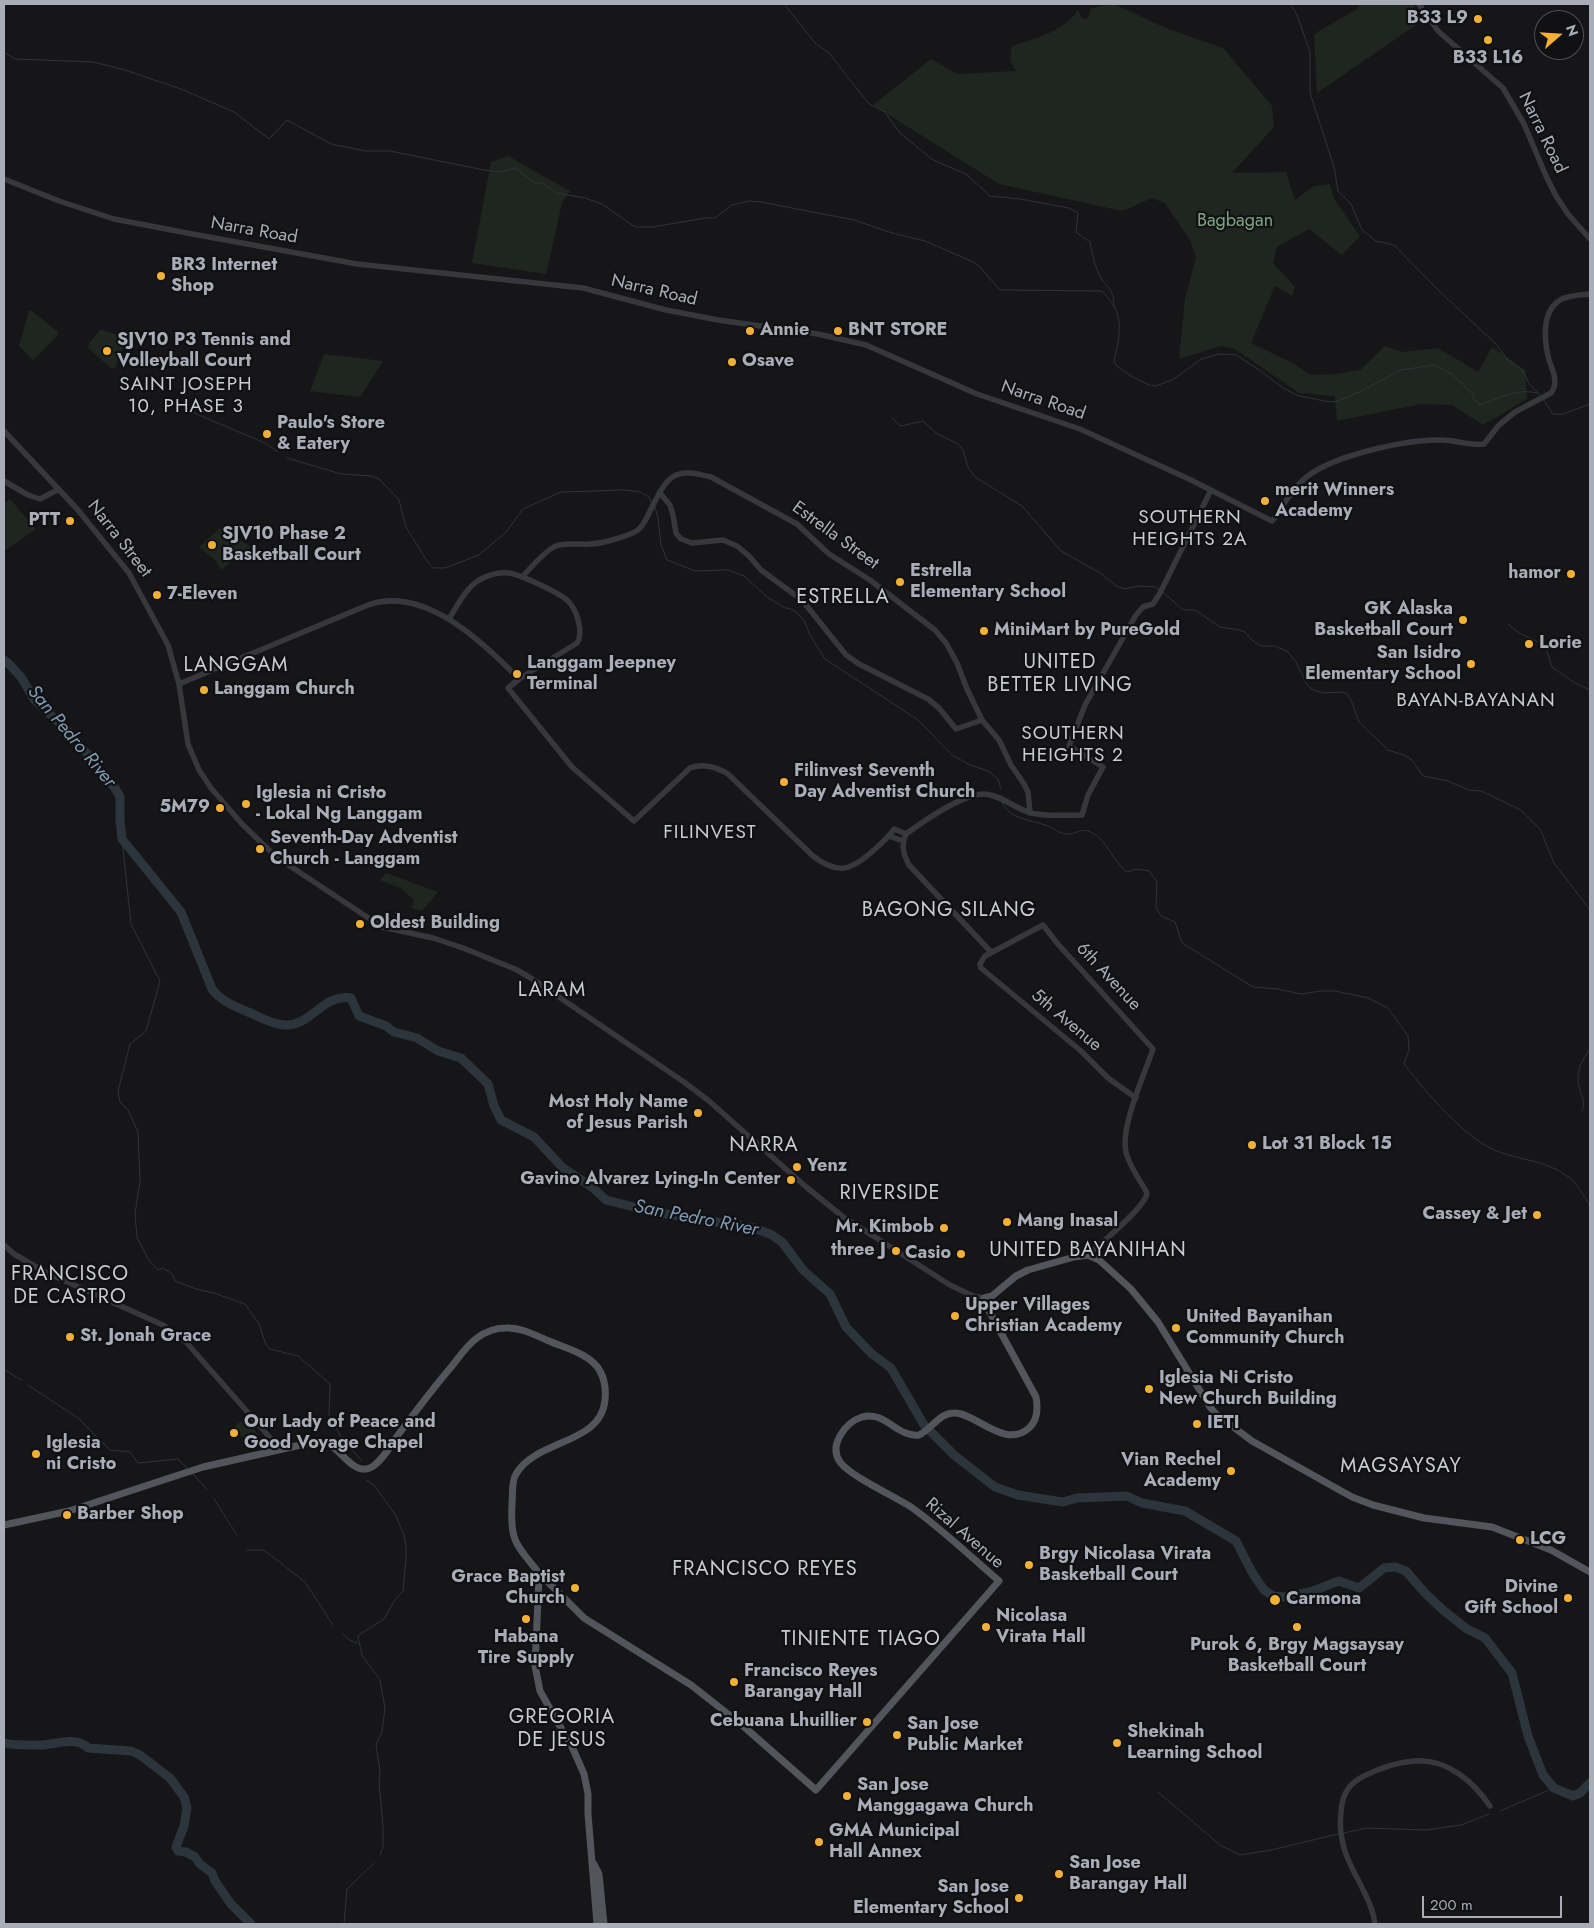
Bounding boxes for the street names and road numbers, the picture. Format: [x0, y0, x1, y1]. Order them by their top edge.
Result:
street label: Narra Road [1513, 89, 1571, 177]
street label: Narra Road [209, 213, 299, 249]
street label: Narra Road [609, 271, 699, 311]
street label: Narra Road [998, 376, 1088, 426]
street label: Narra Street [82, 496, 156, 582]
street label: Estrella Street [787, 497, 883, 575]
street label: 6th Avenue [1071, 938, 1145, 1016]
street label: 5th Avenue [1026, 985, 1106, 1057]
street label: Rizal Avenue [920, 1494, 1008, 1574]

